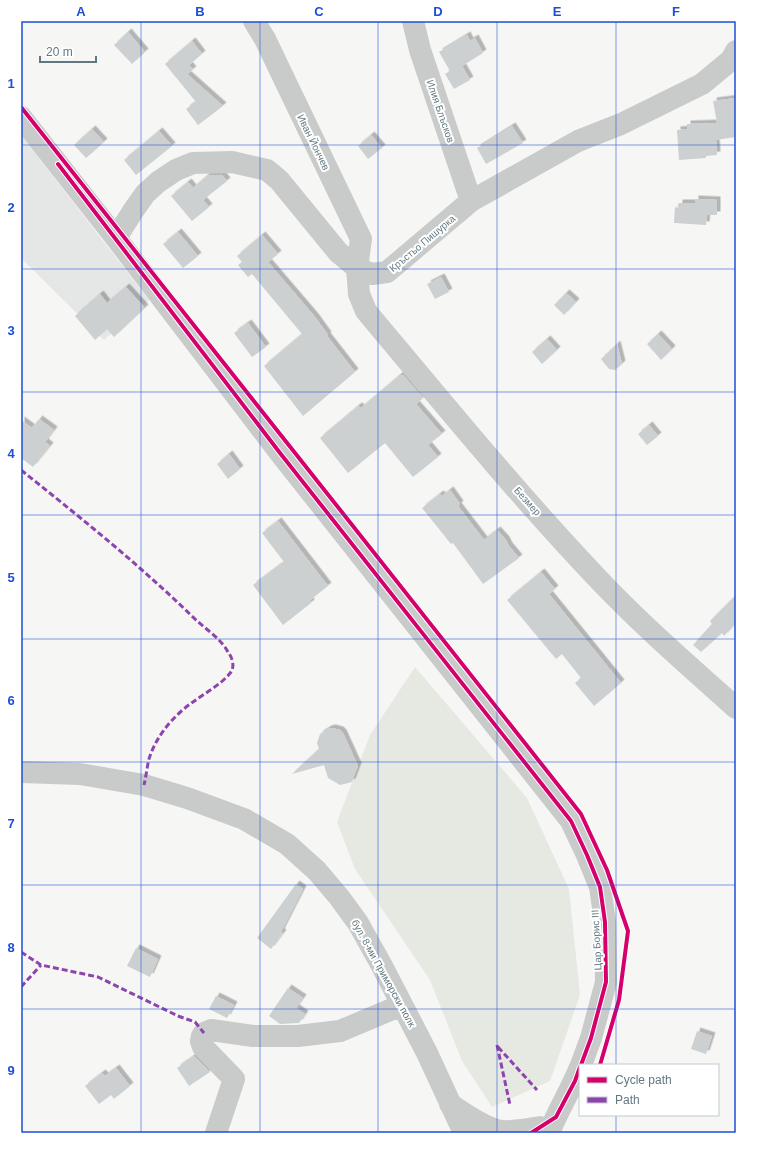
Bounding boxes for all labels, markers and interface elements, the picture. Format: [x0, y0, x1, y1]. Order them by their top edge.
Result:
text: A [76, 4, 86, 19]
text: B [195, 4, 205, 19]
text: C [314, 4, 324, 19]
text: D [433, 4, 443, 19]
text: E [553, 4, 562, 19]
text: F [672, 4, 680, 19]
scale bar [40, 38, 96, 64]
text: 20 m [46, 45, 73, 59]
text: 1 [7, 76, 15, 91]
street label: Илия Блъсков [425, 78, 456, 144]
street label: Иван Йончев [295, 112, 333, 172]
text: 2 [7, 200, 15, 215]
street label: Кръстьо Пишурка [387, 212, 458, 274]
text: 3 [7, 323, 15, 338]
text: 4 [7, 446, 15, 461]
street label: Безмер [512, 485, 544, 518]
text: 5 [7, 570, 15, 585]
text: 6 [7, 693, 15, 708]
text: 7 [7, 816, 15, 831]
street label: Цар Борис III [589, 909, 604, 971]
street label: бул. 8-ми Приморски полк [349, 918, 418, 1029]
text: 8 [7, 940, 15, 955]
text: 9 [7, 1063, 15, 1078]
legend [579, 1064, 719, 1116]
text: Cycle path [615, 1073, 672, 1087]
text: Path [615, 1093, 640, 1107]

